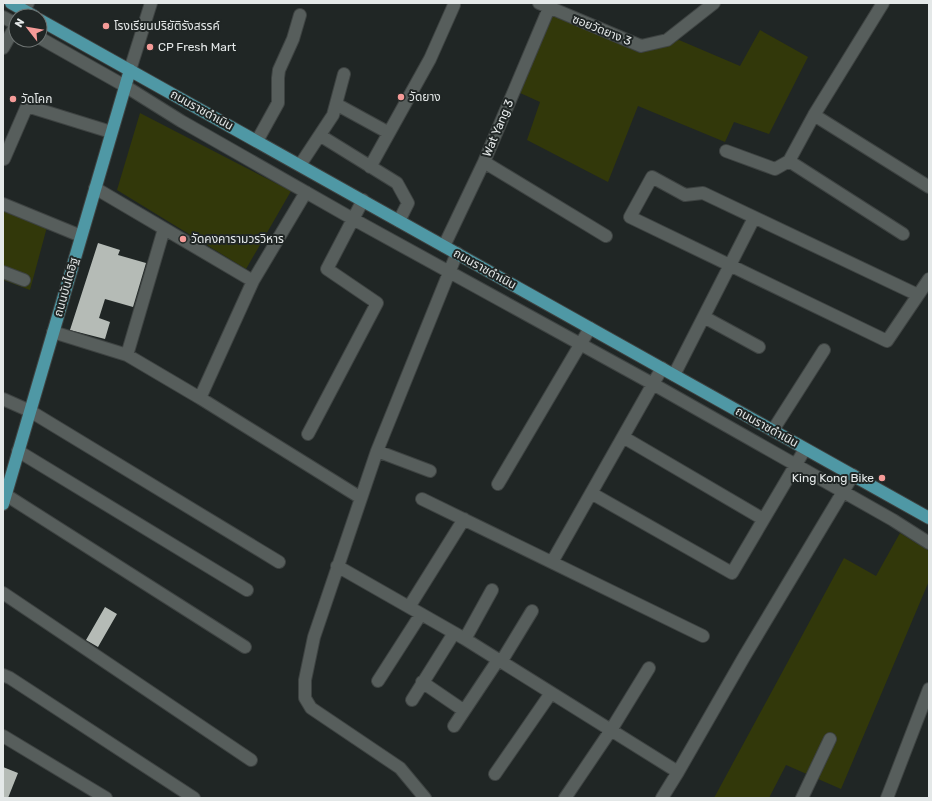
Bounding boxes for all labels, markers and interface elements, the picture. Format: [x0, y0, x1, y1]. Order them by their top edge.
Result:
north arrow [8, 8, 48, 48]
street label: ซอยวัดยาง 3 [570, 12, 634, 48]
text: N [12, 16, 28, 30]
place label: โรงเรียนปริยัติรังสรรค์ [114, 19, 220, 33]
marker: โรงเรียนปริยัติรังสรรค์ [101, 21, 111, 31]
place label: CP Fresh Mart [158, 40, 236, 54]
marker: CP Fresh Mart [145, 42, 155, 52]
street label: ถนนราชดำเนิน [168, 87, 236, 133]
place label: วัดยาง [409, 90, 441, 104]
place label: วัดโคก [21, 92, 52, 106]
marker: วัดยาง [396, 92, 406, 102]
marker: วัดโคก [8, 94, 18, 104]
street label: Wat Yang 3 [480, 97, 516, 159]
place label: วัดคงคารามวรวิหาร [191, 232, 284, 246]
marker: วัดคงคารามวรวิหาร [178, 234, 188, 244]
street label: ถนนราชดำเนิน [451, 246, 519, 292]
street label: ถนนบันไดอิฐ [51, 255, 81, 318]
street label: ถนนราชดำเนิน [733, 404, 801, 450]
place label: King Kong Bike [792, 471, 874, 485]
marker: King Kong Bike [877, 473, 887, 483]

